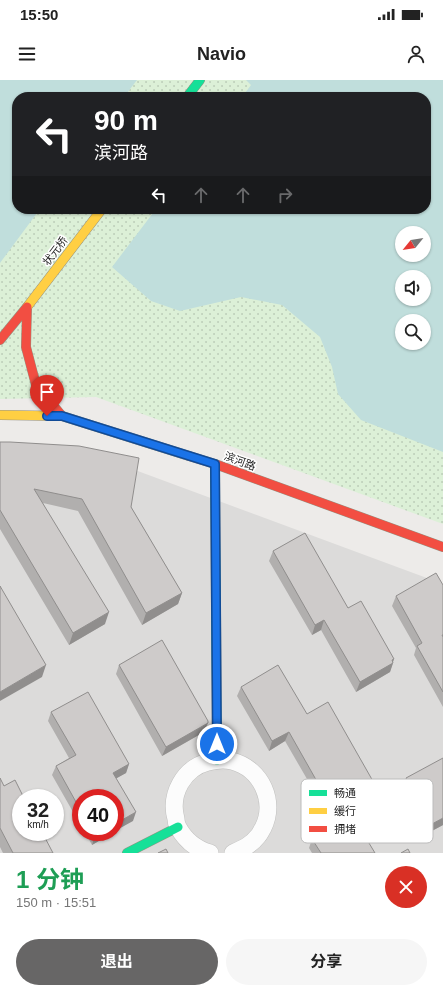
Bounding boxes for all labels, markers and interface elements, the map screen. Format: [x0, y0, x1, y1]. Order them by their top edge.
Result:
text: 15:50 [20, 6, 58, 23]
icon: menu [16, 43, 38, 65]
icon: person [405, 43, 427, 65]
text: Navio [197, 44, 246, 64]
text: 90 m [94, 105, 158, 136]
icon: left [28, 108, 80, 160]
text: 滨河路 [94, 143, 148, 163]
icon: left [148, 184, 170, 206]
icon: ahead [190, 184, 212, 206]
icon: ahead [232, 184, 254, 206]
icon: right [274, 184, 296, 206]
north arrow [395, 226, 431, 262]
map controls [395, 226, 431, 350]
street label: 状元桥 [40, 234, 70, 268]
button: sound [395, 270, 431, 306]
button: search [395, 314, 431, 350]
pin [30, 375, 64, 416]
icon: arrive [36, 381, 58, 403]
street label: 滨河路 [222, 450, 258, 472]
position arrow [196, 723, 238, 765]
legend [301, 779, 433, 843]
text: 畅通 [334, 787, 356, 799]
speed limit sign: 40 [72, 789, 124, 841]
text: 32 [27, 799, 49, 821]
text: 缓行 [334, 805, 356, 817]
text: km/h [27, 819, 49, 830]
text: 拥堵 [334, 823, 356, 835]
text: 1 分钟 [16, 866, 84, 893]
button: close [385, 866, 427, 908]
text: 150 m · 15:51 [16, 895, 96, 910]
button: 退出 [16, 939, 218, 985]
button: 分享 [226, 939, 427, 985]

